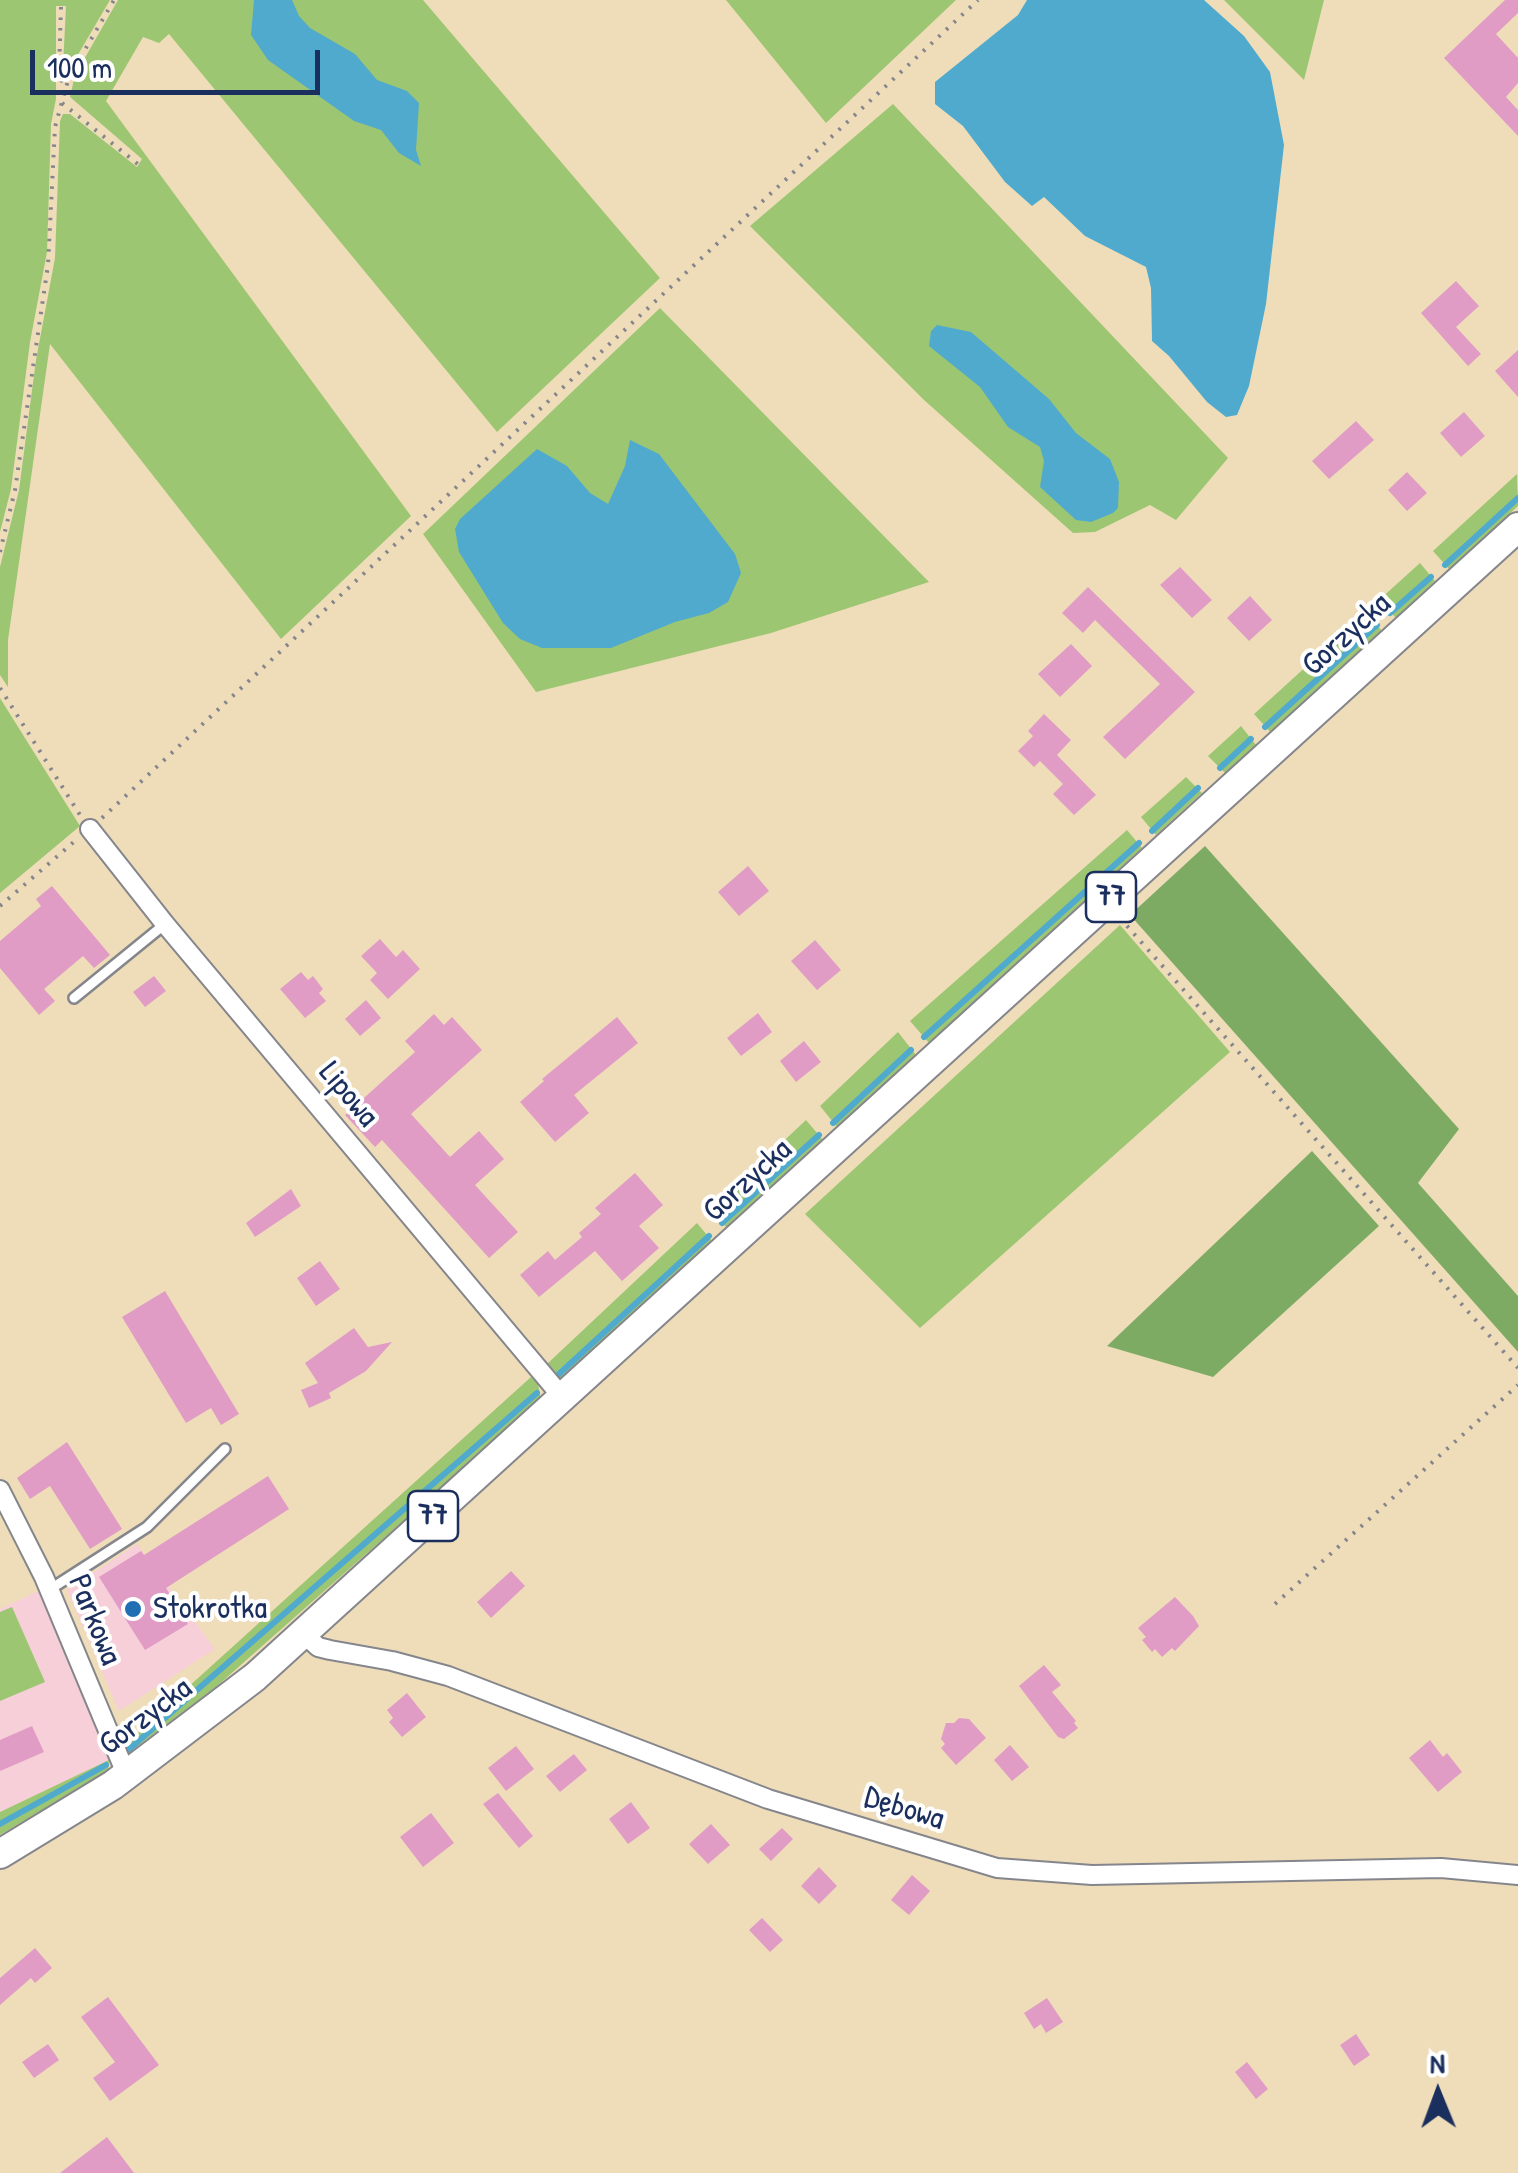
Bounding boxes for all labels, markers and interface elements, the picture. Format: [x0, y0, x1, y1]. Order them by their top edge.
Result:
scale bar [35, 30, 325, 92]
text: 100 m [47, 47, 112, 87]
street label: Gorzycka [1295, 585, 1399, 685]
road number: 77 [1086, 872, 1136, 922]
street label: Lipowa [310, 1055, 386, 1135]
street label: Gorzycka [696, 1131, 800, 1231]
road number: 77 [408, 1491, 458, 1541]
street label: Parkowa [59, 1569, 129, 1671]
place label: Stokrotka [153, 1590, 267, 1628]
marker: Stokrotka [122, 1598, 144, 1620]
street label: Gorzycka [92, 1670, 200, 1764]
street label: Dębowa [859, 1779, 949, 1839]
north arrow [1388, 2043, 1488, 2143]
text: N [1430, 2044, 1445, 2082]

